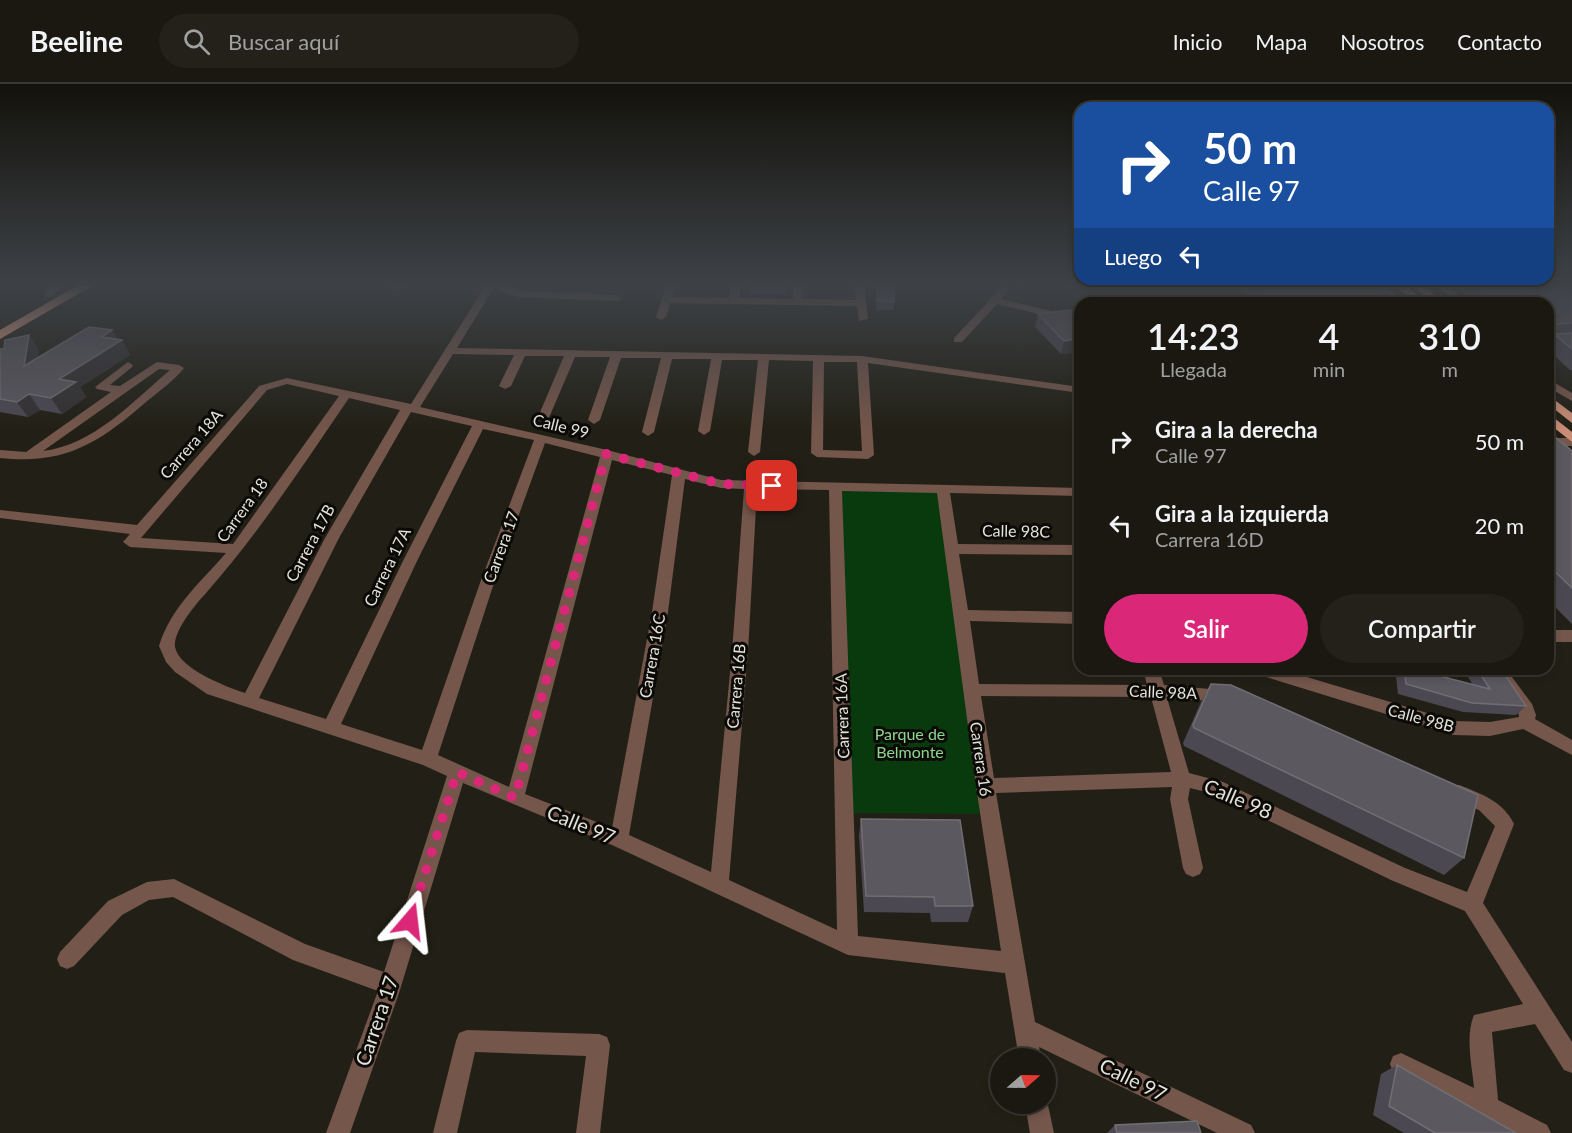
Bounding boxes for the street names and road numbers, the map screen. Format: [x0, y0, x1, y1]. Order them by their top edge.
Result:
street label: Carrera 18A [155, 405, 226, 482]
street label: Calle 99 [531, 409, 591, 442]
street label: Carrera 18 [212, 474, 271, 546]
street label: Carrera 17B [281, 501, 338, 585]
street label: Carrera 17 [479, 508, 522, 585]
street label: Calle 98C [982, 520, 1050, 541]
street label: Carrera 17A [359, 524, 414, 609]
street label: Carrera 16C [635, 612, 668, 700]
street label: Carrera 16B [722, 643, 749, 729]
street label: Carrera 16A [831, 673, 852, 759]
street label: Calle 98A [1129, 681, 1198, 702]
street label: Calle 98B [1386, 700, 1456, 735]
street label: Carrera 16 [967, 721, 996, 797]
street label: Calle 98 [1201, 773, 1276, 823]
street label: Calle 97 [544, 800, 619, 849]
street label: Carrera 17 [350, 973, 403, 1069]
street label: Calle 97 [1096, 1053, 1171, 1106]

